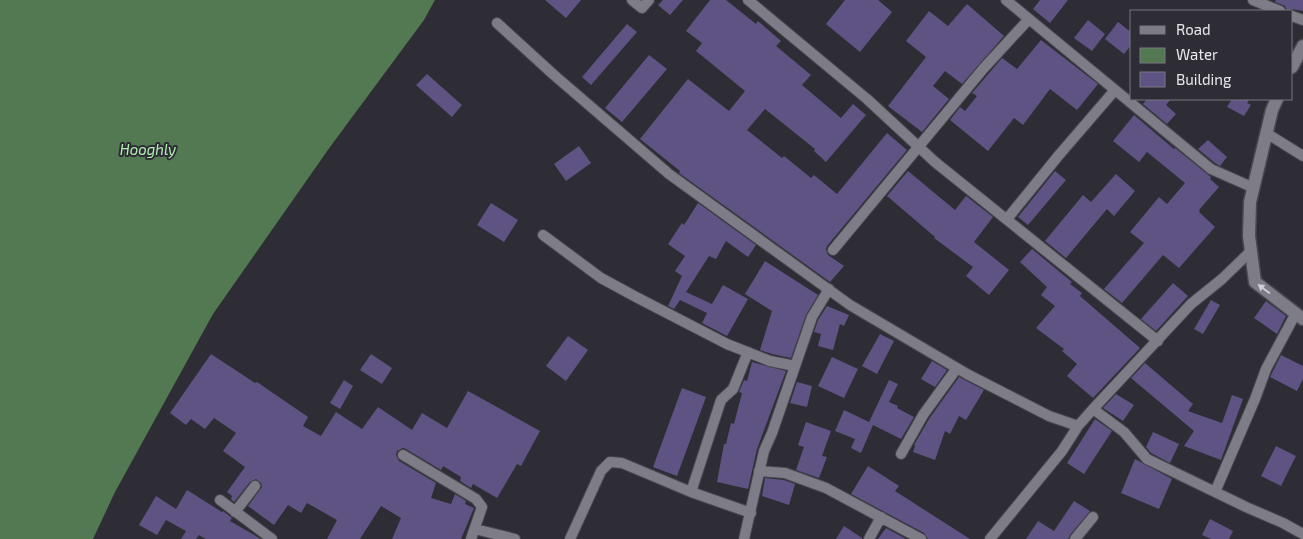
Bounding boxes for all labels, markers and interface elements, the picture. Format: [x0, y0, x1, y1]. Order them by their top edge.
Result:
legend [1130, 10, 1293, 100]
text: Road [1176, 20, 1211, 38]
text: Water [1176, 45, 1218, 63]
text: Building [1176, 70, 1232, 88]
water label: Hooghly [120, 140, 176, 159]
one-way arrow [1258, 284, 1271, 295]

